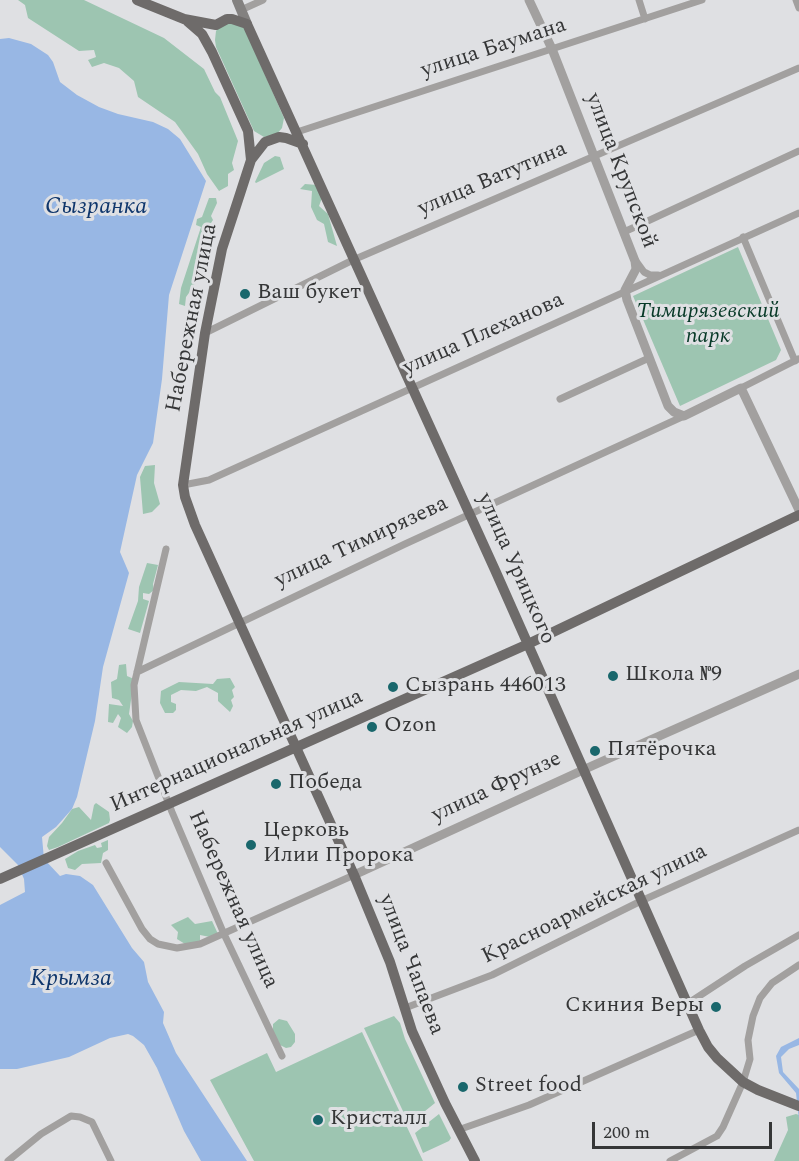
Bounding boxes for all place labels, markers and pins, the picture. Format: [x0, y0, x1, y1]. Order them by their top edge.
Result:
place label: Ваш букет [257, 281, 361, 307]
marker: Ваш букет [238, 287, 252, 301]
place label: Школа №9 [625, 663, 722, 689]
marker: Школа №9 [606, 669, 620, 683]
place label: Сызрань 446013 [405, 674, 566, 700]
marker: Сызрань 446013 [386, 680, 400, 694]
place label: Ozon [384, 714, 437, 740]
marker: Ozon [365, 720, 379, 734]
place label: Пятёрочка [607, 738, 717, 764]
marker: Пятёрочка [588, 744, 602, 758]
place label: Победа [288, 771, 362, 797]
marker: Победа [269, 777, 283, 791]
place label: Церковь Илии Пророка [263, 819, 414, 870]
marker: Церковь Илии Пророка [244, 838, 258, 852]
place label: Скиния Веры [565, 994, 704, 1020]
marker: Скиния Веры [709, 1000, 723, 1014]
place label: Street food [475, 1074, 582, 1100]
marker: Street food [456, 1080, 470, 1094]
place label: Кристалл [330, 1107, 427, 1133]
marker: Кристалл [311, 1113, 325, 1127]

